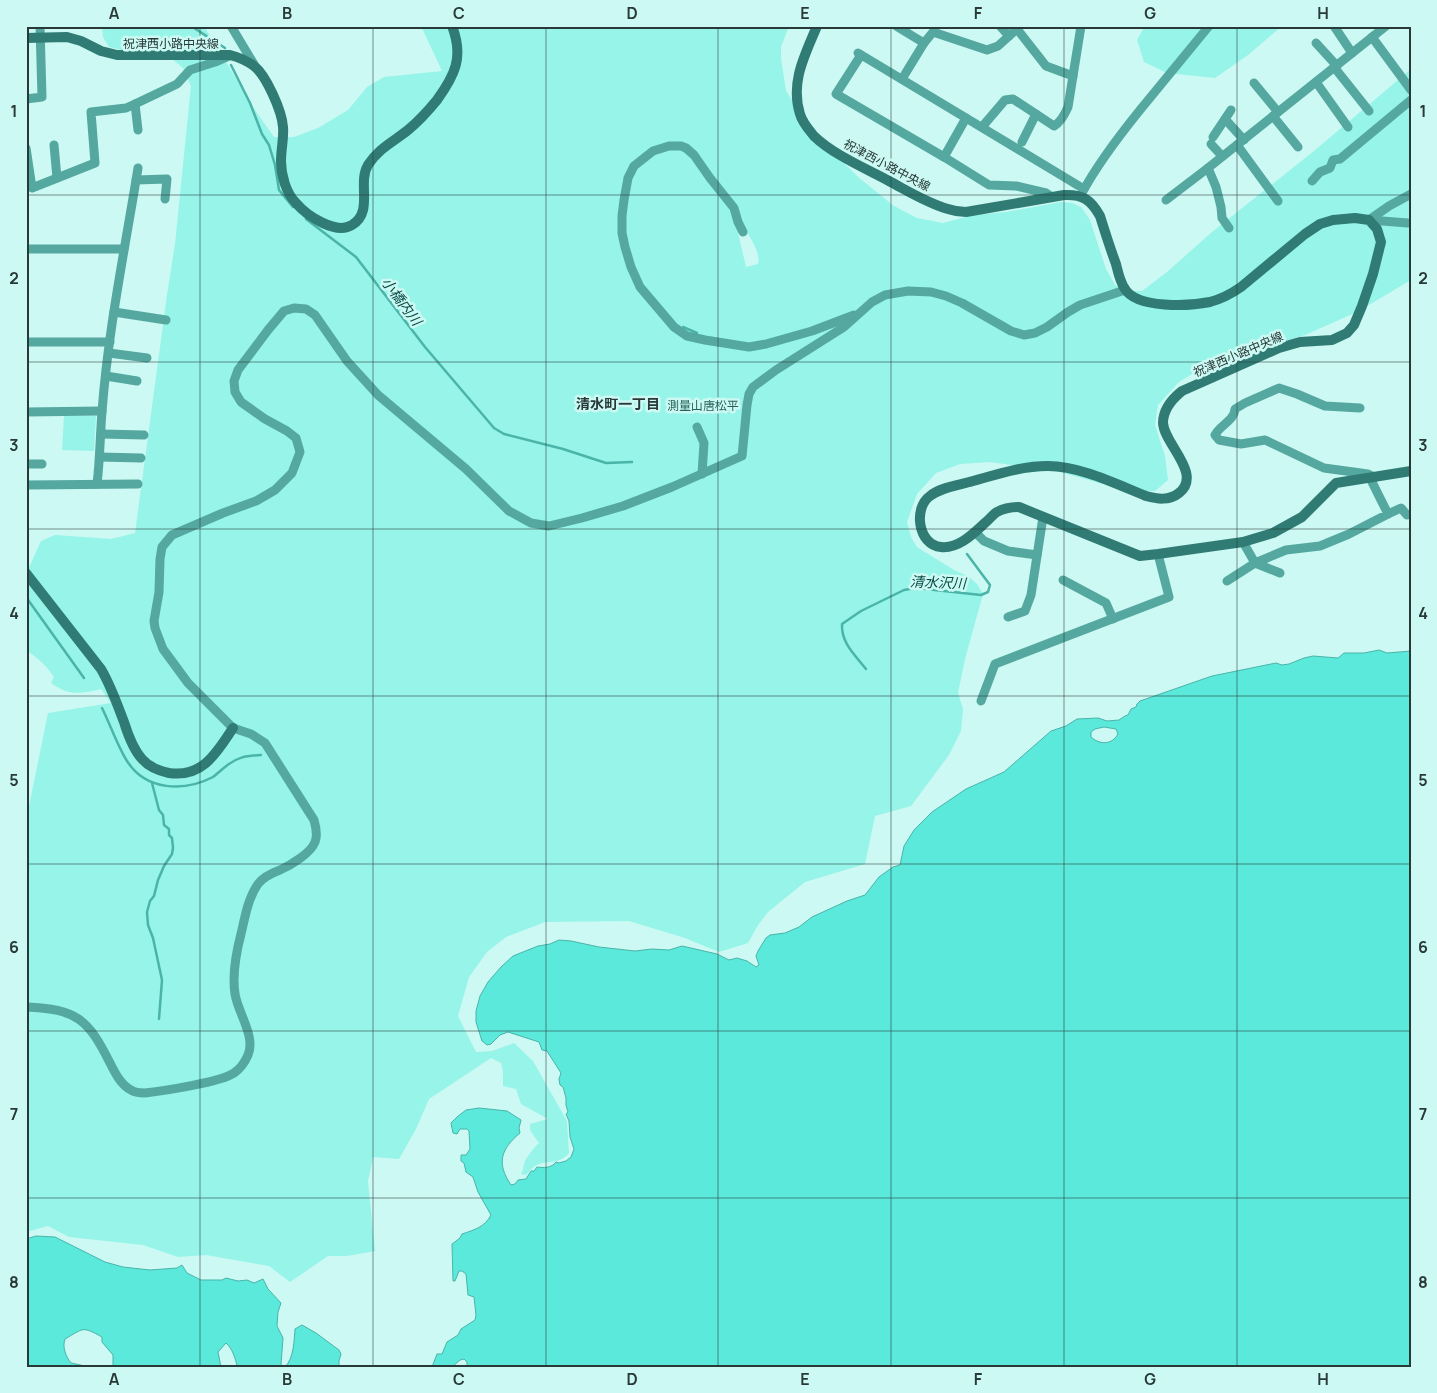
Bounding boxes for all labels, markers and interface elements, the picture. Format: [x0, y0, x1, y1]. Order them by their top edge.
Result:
text: A [109, 2, 120, 24]
text: B [282, 2, 292, 24]
text: C [453, 2, 465, 24]
text: D [626, 2, 638, 24]
text: E [800, 2, 810, 24]
text: F [974, 2, 983, 24]
text: G [1144, 2, 1156, 24]
text: H [1317, 2, 1329, 24]
street label: 祝津西小路中央線 [123, 35, 219, 52]
text: 1 [10, 100, 18, 122]
text: 1 [1419, 100, 1427, 122]
street label: 祝津西小路中央線 [841, 135, 933, 195]
text: 2 [9, 267, 19, 289]
text: 2 [1418, 267, 1428, 289]
water label: 小橋内川 [378, 273, 428, 331]
street label: 祝津西小路中央線 [1190, 327, 1286, 381]
district label: 清水町一丁目 [576, 394, 660, 413]
park label: 測量山唐松平 [667, 397, 739, 414]
text: 3 [9, 434, 19, 456]
text: 3 [1418, 434, 1428, 456]
water label: 清水沢川 [910, 572, 968, 593]
text: 4 [9, 602, 19, 624]
text: 4 [1418, 602, 1428, 624]
text: 5 [9, 769, 19, 791]
text: 5 [1418, 769, 1428, 791]
text: 6 [9, 936, 19, 958]
text: 6 [1418, 936, 1428, 958]
text: 7 [10, 1103, 18, 1125]
text: 7 [1419, 1103, 1427, 1125]
text: 8 [9, 1271, 19, 1293]
text: 8 [1418, 1271, 1428, 1293]
text: A [109, 1368, 120, 1390]
text: B [282, 1368, 292, 1390]
text: C [453, 1368, 465, 1390]
text: D [626, 1368, 638, 1390]
text: E [800, 1368, 810, 1390]
text: F [974, 1368, 983, 1390]
text: G [1144, 1368, 1156, 1390]
text: H [1317, 1368, 1329, 1390]

